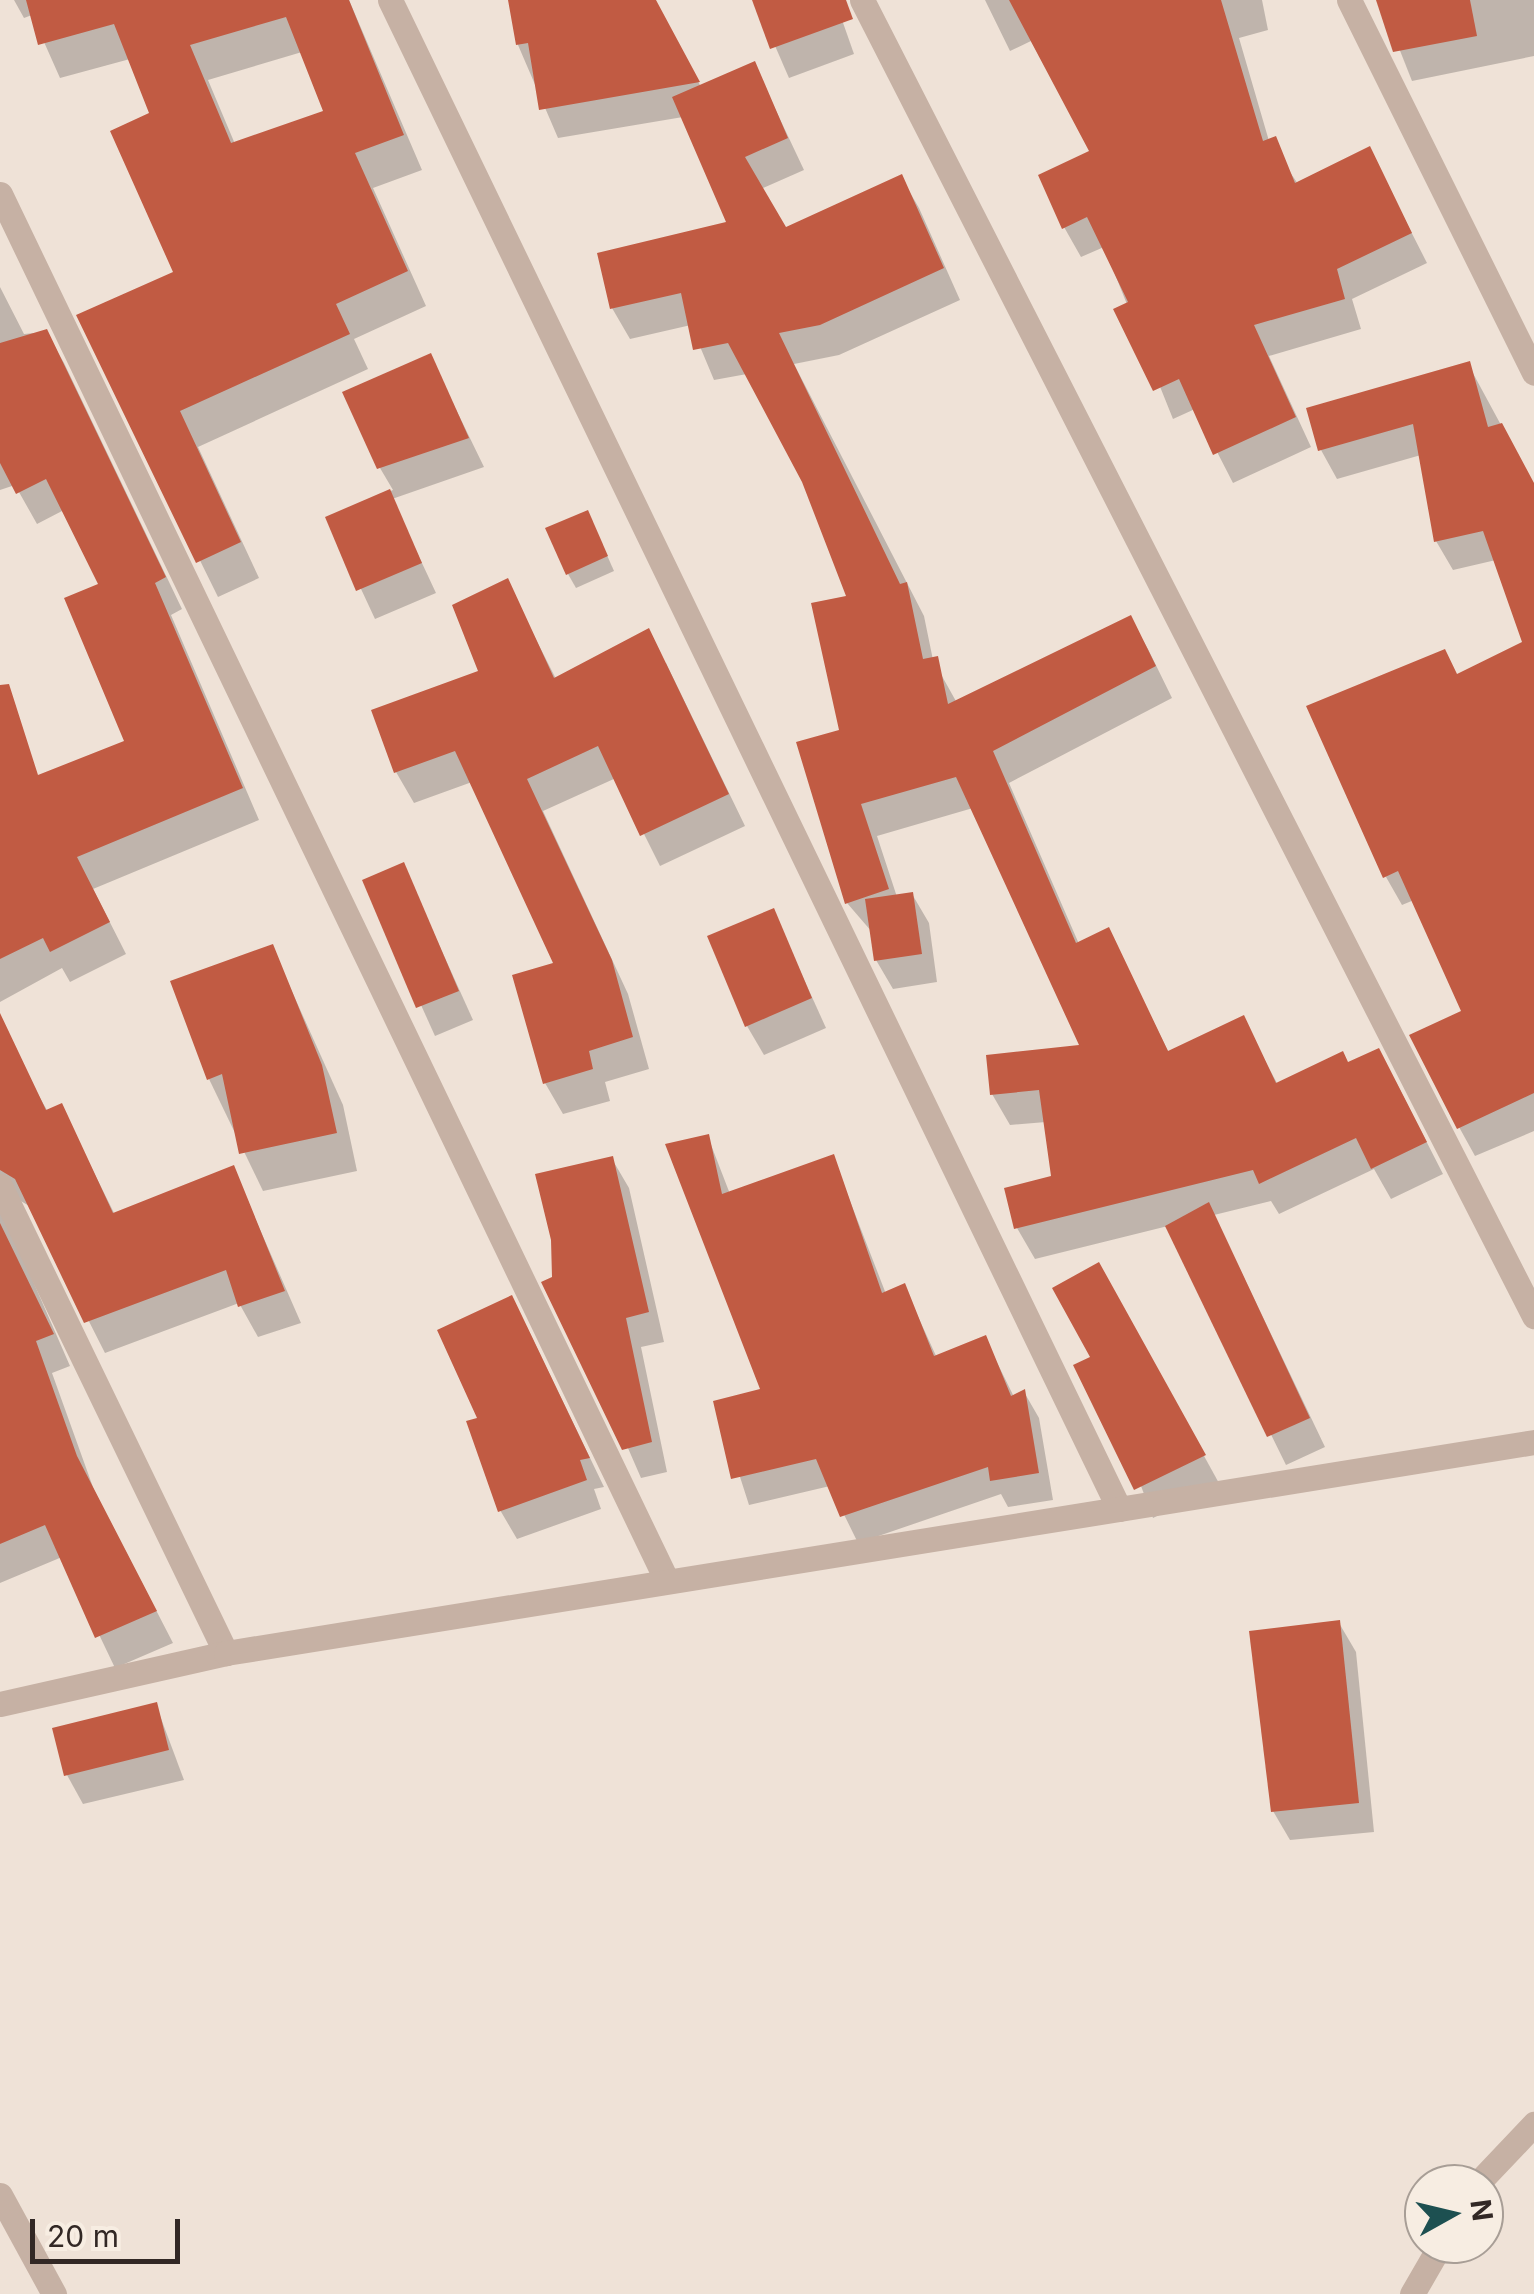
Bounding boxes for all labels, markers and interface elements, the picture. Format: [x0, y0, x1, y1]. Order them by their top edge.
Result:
north arrow [1404, 2164, 1504, 2264]
text: N [1463, 2197, 1500, 2223]
scale bar [35, 2199, 185, 2261]
text: 20 m [47, 2218, 119, 2254]

